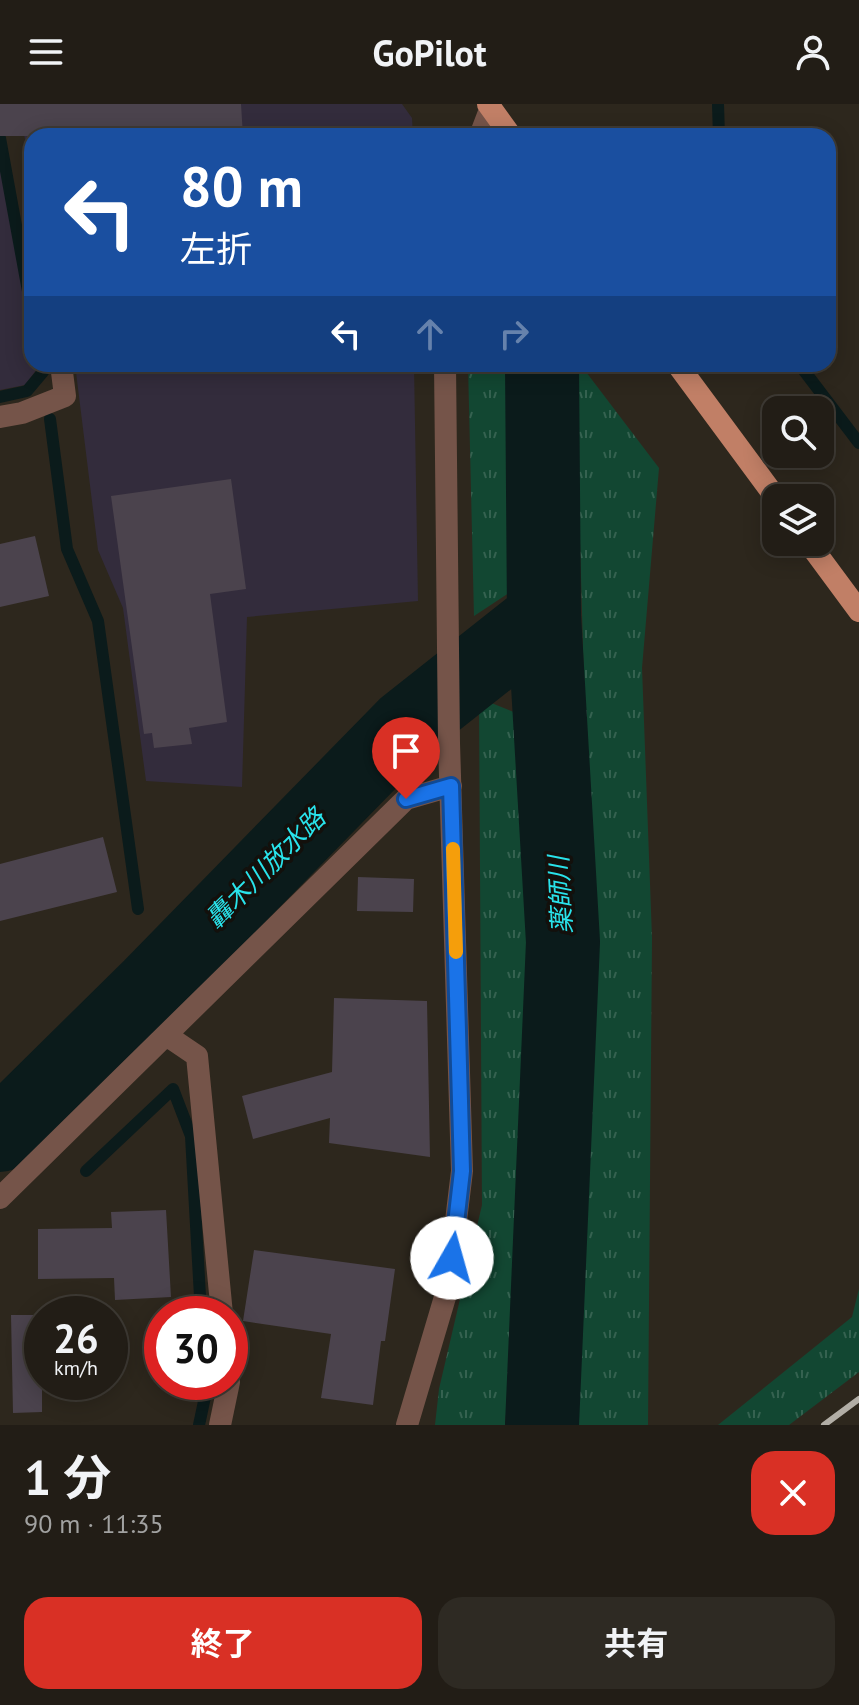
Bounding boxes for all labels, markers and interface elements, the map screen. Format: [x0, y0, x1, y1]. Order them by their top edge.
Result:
text: GoPilot [372, 29, 487, 76]
icon: menu [24, 30, 68, 74]
icon: person [791, 30, 835, 74]
text: 80 m [180, 150, 303, 222]
icon: left [48, 160, 152, 264]
text: 左折 [180, 225, 252, 272]
icon: left [324, 312, 368, 356]
icon: ahead [408, 312, 452, 356]
icon: right [492, 312, 536, 356]
map controls [762, 396, 834, 556]
button: search [762, 396, 834, 468]
button: layers [762, 484, 834, 556]
pin [372, 717, 440, 799]
icon: arrive [384, 729, 428, 773]
water label: 轟木川放水路 [198, 800, 333, 935]
water label: 薬師川 [541, 852, 579, 935]
position arrow [410, 1216, 494, 1300]
speed limit sign: 30 [144, 1296, 248, 1400]
text: 26 [53, 1312, 99, 1364]
text: km/h [54, 1355, 98, 1381]
text: 1 分 [24, 1446, 111, 1508]
button: close [751, 1451, 835, 1535]
text: 90 m · 11:35 [24, 1507, 164, 1540]
button: 終了 [24, 1597, 422, 1689]
button: 共有 [438, 1597, 835, 1689]

